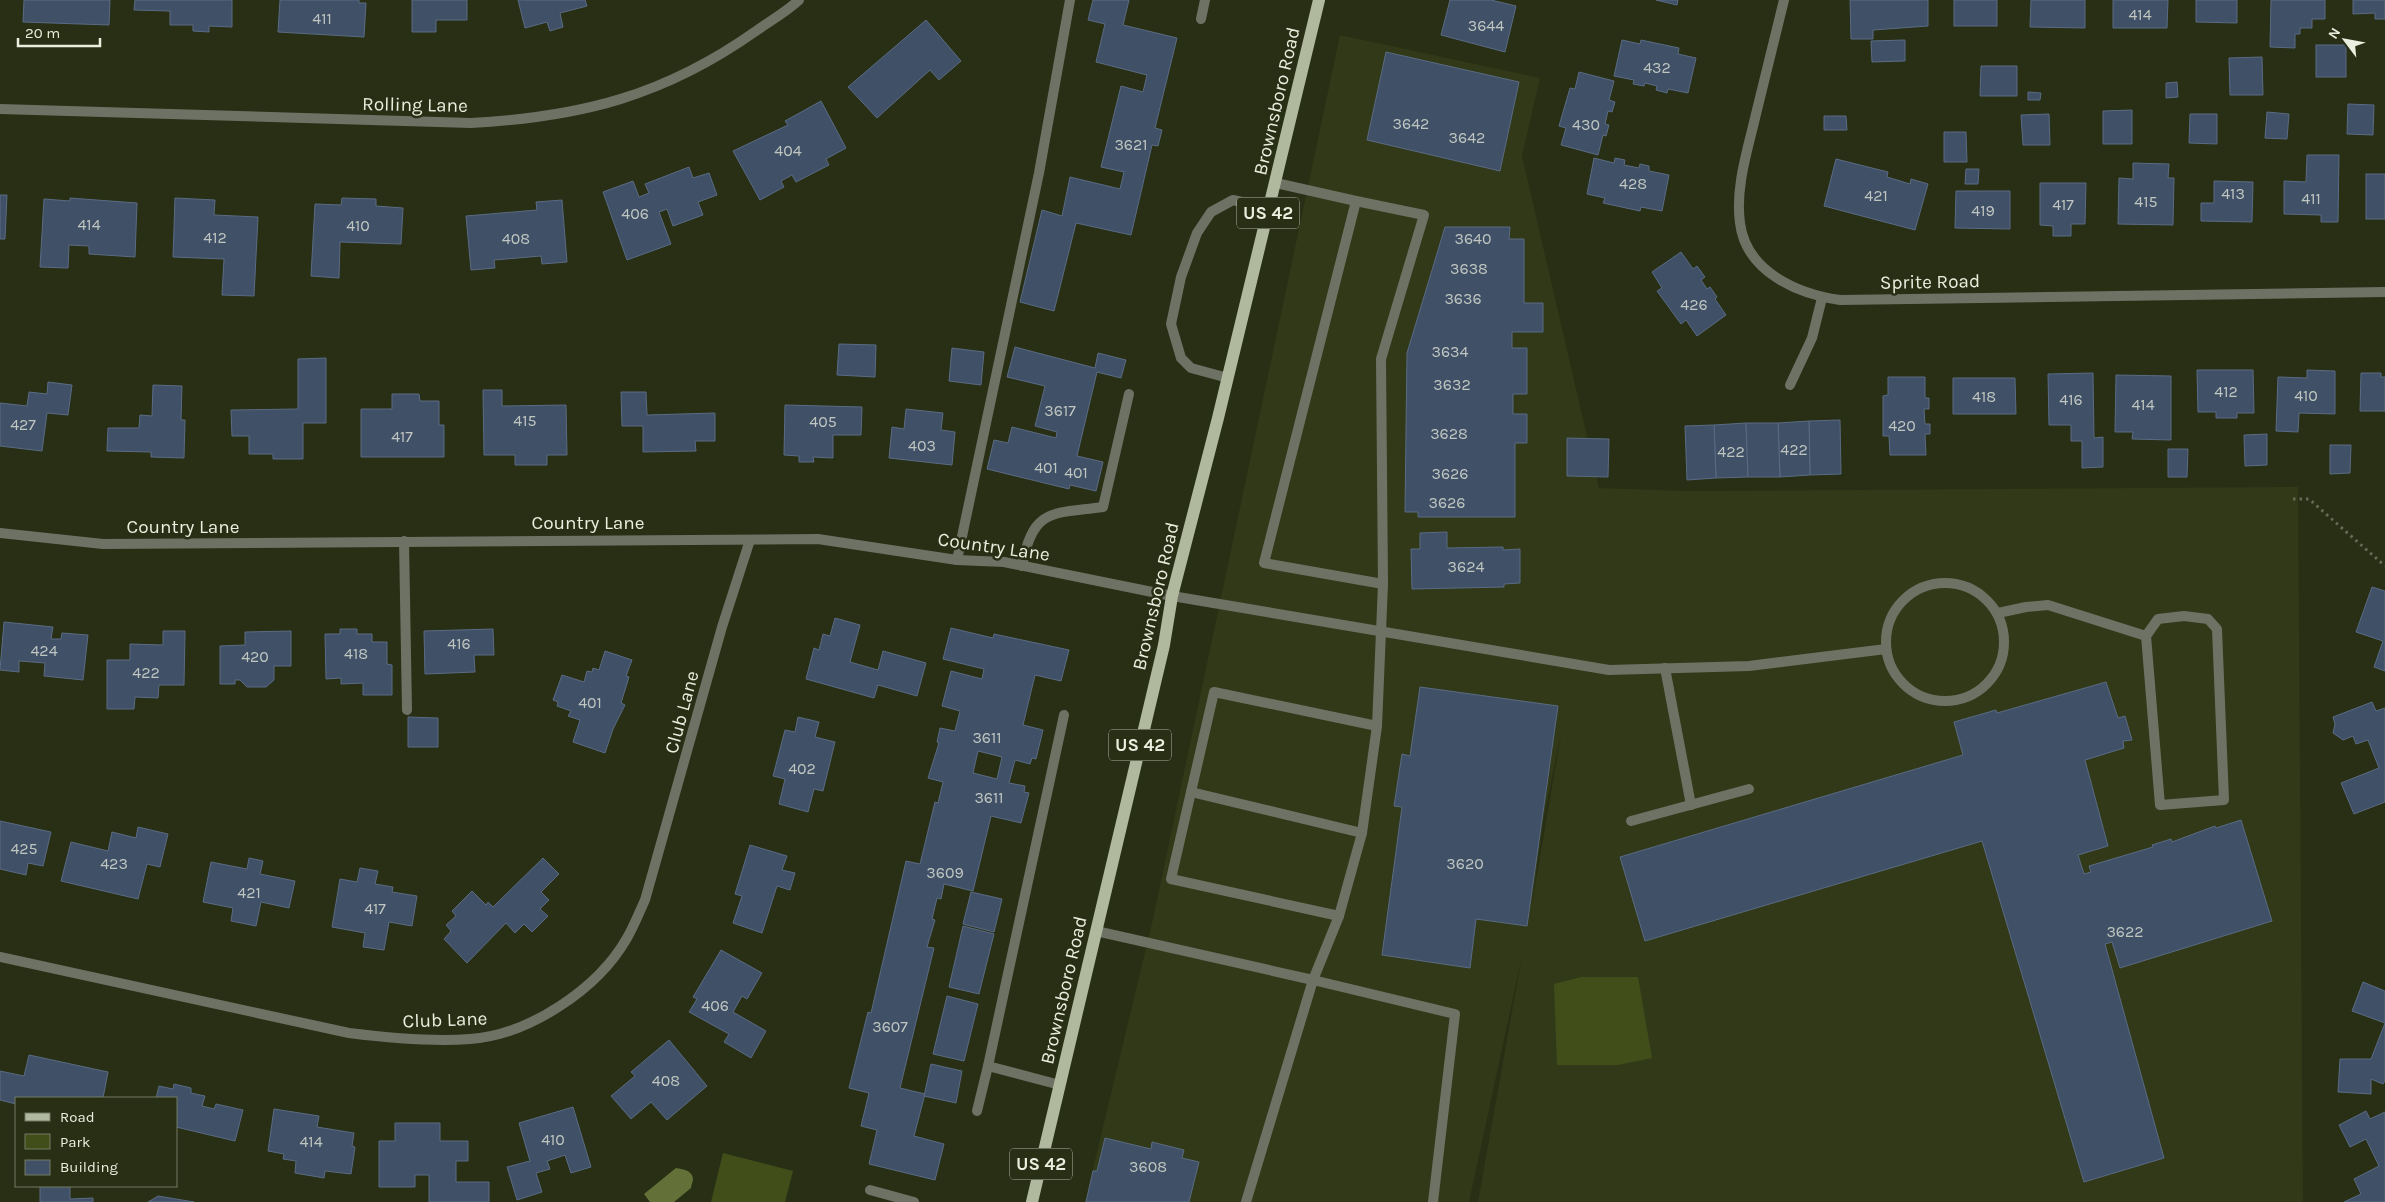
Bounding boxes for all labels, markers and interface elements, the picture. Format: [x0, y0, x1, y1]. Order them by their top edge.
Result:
house number: 414 [2128, 5, 2152, 24]
house number: 411 [312, 9, 332, 28]
scale bar [18, 15, 100, 47]
north arrow [2320, 15, 2370, 65]
house number: 3644 [1468, 16, 1504, 35]
text: 20 m [25, 24, 60, 42]
street label: Brownsboro Road [1249, 25, 1305, 177]
text: N [2325, 25, 2344, 42]
house number: 432 [1643, 58, 1671, 77]
street label: Rolling Lane [362, 93, 468, 117]
house number: 3642 [1393, 114, 1429, 133]
house number: 430 [1572, 115, 1600, 134]
house number: 3642 [1449, 128, 1485, 147]
house number: 3621 [1114, 135, 1148, 154]
house number: 404 [774, 141, 802, 160]
house number: 428 [1619, 174, 1647, 193]
house number: 413 [2221, 184, 2245, 203]
house number: 421 [1864, 186, 1888, 205]
house number: 411 [2301, 189, 2321, 208]
house number: 415 [2134, 192, 2158, 211]
house number: 417 [2052, 195, 2074, 214]
road number: US 42 [1237, 198, 1299, 228]
house number: 419 [1971, 201, 1995, 220]
house number: 406 [621, 204, 649, 223]
house number: 414 [77, 215, 101, 234]
house number: 410 [346, 216, 370, 235]
house number: 412 [203, 228, 227, 247]
house number: 408 [502, 229, 530, 248]
house number: 3640 [1454, 229, 1492, 248]
house number: 3638 [1450, 259, 1488, 278]
street label: Sprite Road [1880, 270, 1980, 294]
house number: 3636 [1444, 289, 1482, 308]
house number: 426 [1680, 295, 1708, 314]
house number: 3634 [1432, 342, 1469, 361]
house number: 3632 [1433, 375, 1471, 394]
house number: 412 [2214, 382, 2238, 401]
house number: 410 [2294, 386, 2318, 405]
house number: 418 [1972, 387, 1996, 406]
house number: 416 [2059, 390, 2083, 409]
house number: 414 [2131, 395, 2155, 414]
house number: 3617 [1044, 401, 1076, 420]
house number: 415 [513, 411, 537, 430]
house number: 405 [809, 412, 837, 431]
house number: 427 [10, 415, 36, 434]
house number: 420 [1888, 416, 1916, 435]
house number: 3628 [1430, 424, 1468, 443]
house number: 417 [391, 427, 413, 446]
house number: 403 [908, 436, 936, 455]
house number: 422 [1780, 440, 1808, 459]
house number: 422 [1717, 442, 1745, 461]
house number: 401 [1034, 458, 1058, 477]
house number: 401 [1064, 463, 1088, 482]
house number: 3626 [1431, 464, 1469, 483]
house number: 3626 [1428, 493, 1466, 512]
street label: Country Lane [532, 512, 644, 534]
street label: Country Lane [127, 516, 239, 538]
street label: Brownsboro Road [1128, 520, 1184, 672]
street label: Country Lane [936, 528, 1051, 566]
house number: 3624 [1448, 557, 1484, 576]
house number: 416 [447, 634, 471, 653]
house number: 424 [30, 641, 58, 660]
house number: 418 [344, 644, 368, 663]
house number: 420 [241, 647, 269, 666]
house number: 422 [132, 663, 160, 682]
street label: Club Lane [660, 668, 704, 756]
house number: 401 [578, 693, 602, 712]
house number: 3611 [972, 728, 1002, 747]
road number: US 42 [1109, 730, 1171, 760]
house number: 402 [788, 759, 816, 778]
house number: 3611 [974, 788, 1004, 807]
house number: 425 [10, 839, 38, 858]
house number: 423 [100, 854, 128, 873]
house number: 3620 [1446, 854, 1484, 873]
house number: 3609 [926, 863, 964, 882]
house number: 421 [237, 883, 261, 902]
house number: 417 [364, 899, 386, 918]
street label: Brownsboro Road [1036, 914, 1092, 1066]
house number: 3622 [2106, 922, 2144, 941]
house number: 406 [701, 996, 729, 1015]
street label: Club Lane [402, 1008, 488, 1032]
house number: 3607 [872, 1017, 908, 1036]
house number: 408 [652, 1071, 680, 1090]
legend [15, 1097, 178, 1187]
text: Road [60, 1108, 95, 1126]
house number: 410 [541, 1130, 565, 1149]
house number: 414 [299, 1132, 323, 1151]
text: Park [60, 1133, 90, 1151]
road number: US 42 [1010, 1148, 1072, 1180]
house number: 3608 [1129, 1157, 1167, 1176]
text: Building [60, 1158, 118, 1176]

